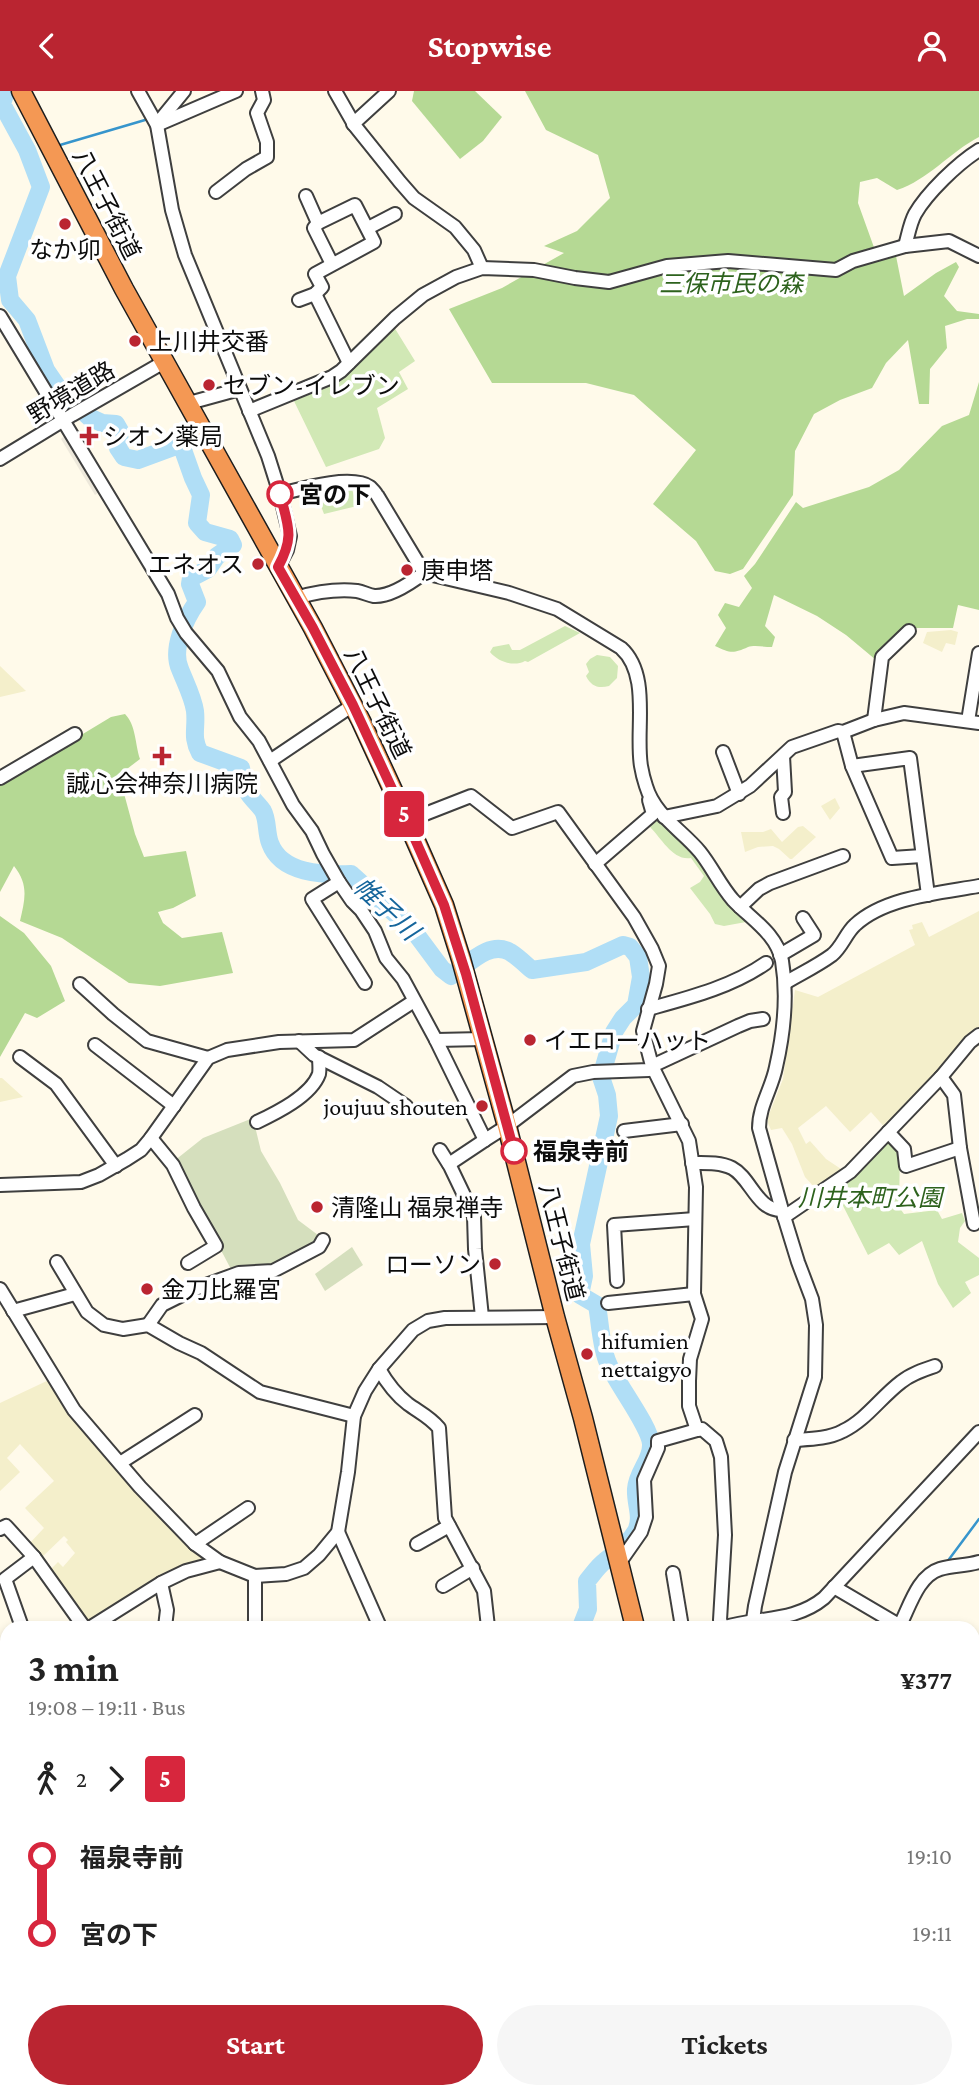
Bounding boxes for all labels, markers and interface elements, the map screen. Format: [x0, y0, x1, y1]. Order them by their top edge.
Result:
icon: back [28, 27, 66, 65]
icon: person [913, 27, 951, 65]
text: Stopwise [427, 28, 552, 64]
street label: 八王子街道 [68, 144, 146, 264]
marker: なか卯 [57, 216, 73, 232]
place label: なか卯 [29, 236, 101, 263]
park label: 三保市民の森 [659, 270, 805, 297]
place label: 上川井交番 [149, 328, 269, 355]
marker: 上川井交番 [127, 333, 143, 349]
street label: 野境道路 [23, 356, 119, 428]
place label: セブン-イレブン [223, 372, 400, 399]
marker: セブン-イレブン [201, 377, 217, 393]
place label: シオン薬局 [103, 423, 223, 450]
marker: シオン薬局 [81, 428, 97, 444]
marker: 宮の下 [267, 481, 293, 507]
place label: 宮の下 [299, 481, 371, 508]
place label: エネオス [148, 551, 244, 578]
marker: エネオス [250, 556, 266, 572]
place label: 庚申塔 [421, 557, 493, 584]
marker: 庚申塔 [399, 562, 415, 578]
street label: 八王子街道 [340, 643, 416, 763]
marker: 誠心会神奈川病院 [152, 746, 172, 766]
place label: 誠心会神奈川病院 [66, 770, 258, 797]
line badge: 5 [381, 791, 427, 837]
text: 5 [398, 800, 410, 827]
water label: 帷子川 [348, 872, 427, 948]
place label: イエローハット [544, 1027, 711, 1054]
marker: イエローハット [522, 1032, 538, 1048]
place label: joujuu shouten [322, 1093, 468, 1120]
marker: joujuu shouten [474, 1098, 490, 1114]
marker: 福泉寺前 [501, 1138, 527, 1164]
place label: 福泉寺前 [533, 1138, 629, 1165]
street label: 八王子街道 [534, 1181, 590, 1303]
park label: 川井本町公園 [798, 1184, 945, 1211]
place label: 清隆山 福泉禅寺 [331, 1194, 504, 1221]
marker: 清隆山 福泉禅寺 [309, 1199, 325, 1215]
place label: ローソン [385, 1251, 481, 1278]
marker: ローソン [487, 1256, 503, 1272]
place label: 金刀比羅宮 [161, 1276, 281, 1303]
marker: 金刀比羅宮 [139, 1281, 155, 1297]
place label: hifumien nettaigyo [601, 1327, 692, 1382]
marker: hifumien nettaigyo [579, 1346, 595, 1362]
text: 3 min [28, 1647, 119, 1689]
text: ¥377 [901, 1666, 952, 1695]
text: 19:08 – 19:11 · Bus [28, 1694, 186, 1720]
icon: walk [28, 1760, 66, 1798]
icon: forward [97, 1760, 135, 1798]
text: 5 [159, 1765, 171, 1792]
text: 2 [76, 1766, 87, 1792]
text: 19:10 [907, 1843, 952, 1869]
text: 福泉寺前 [80, 1844, 184, 1873]
text: 19:11 [912, 1920, 952, 1946]
text: 宮の下 [80, 1921, 158, 1950]
button: Start [28, 2005, 483, 2085]
button: Tickets [497, 2005, 952, 2085]

